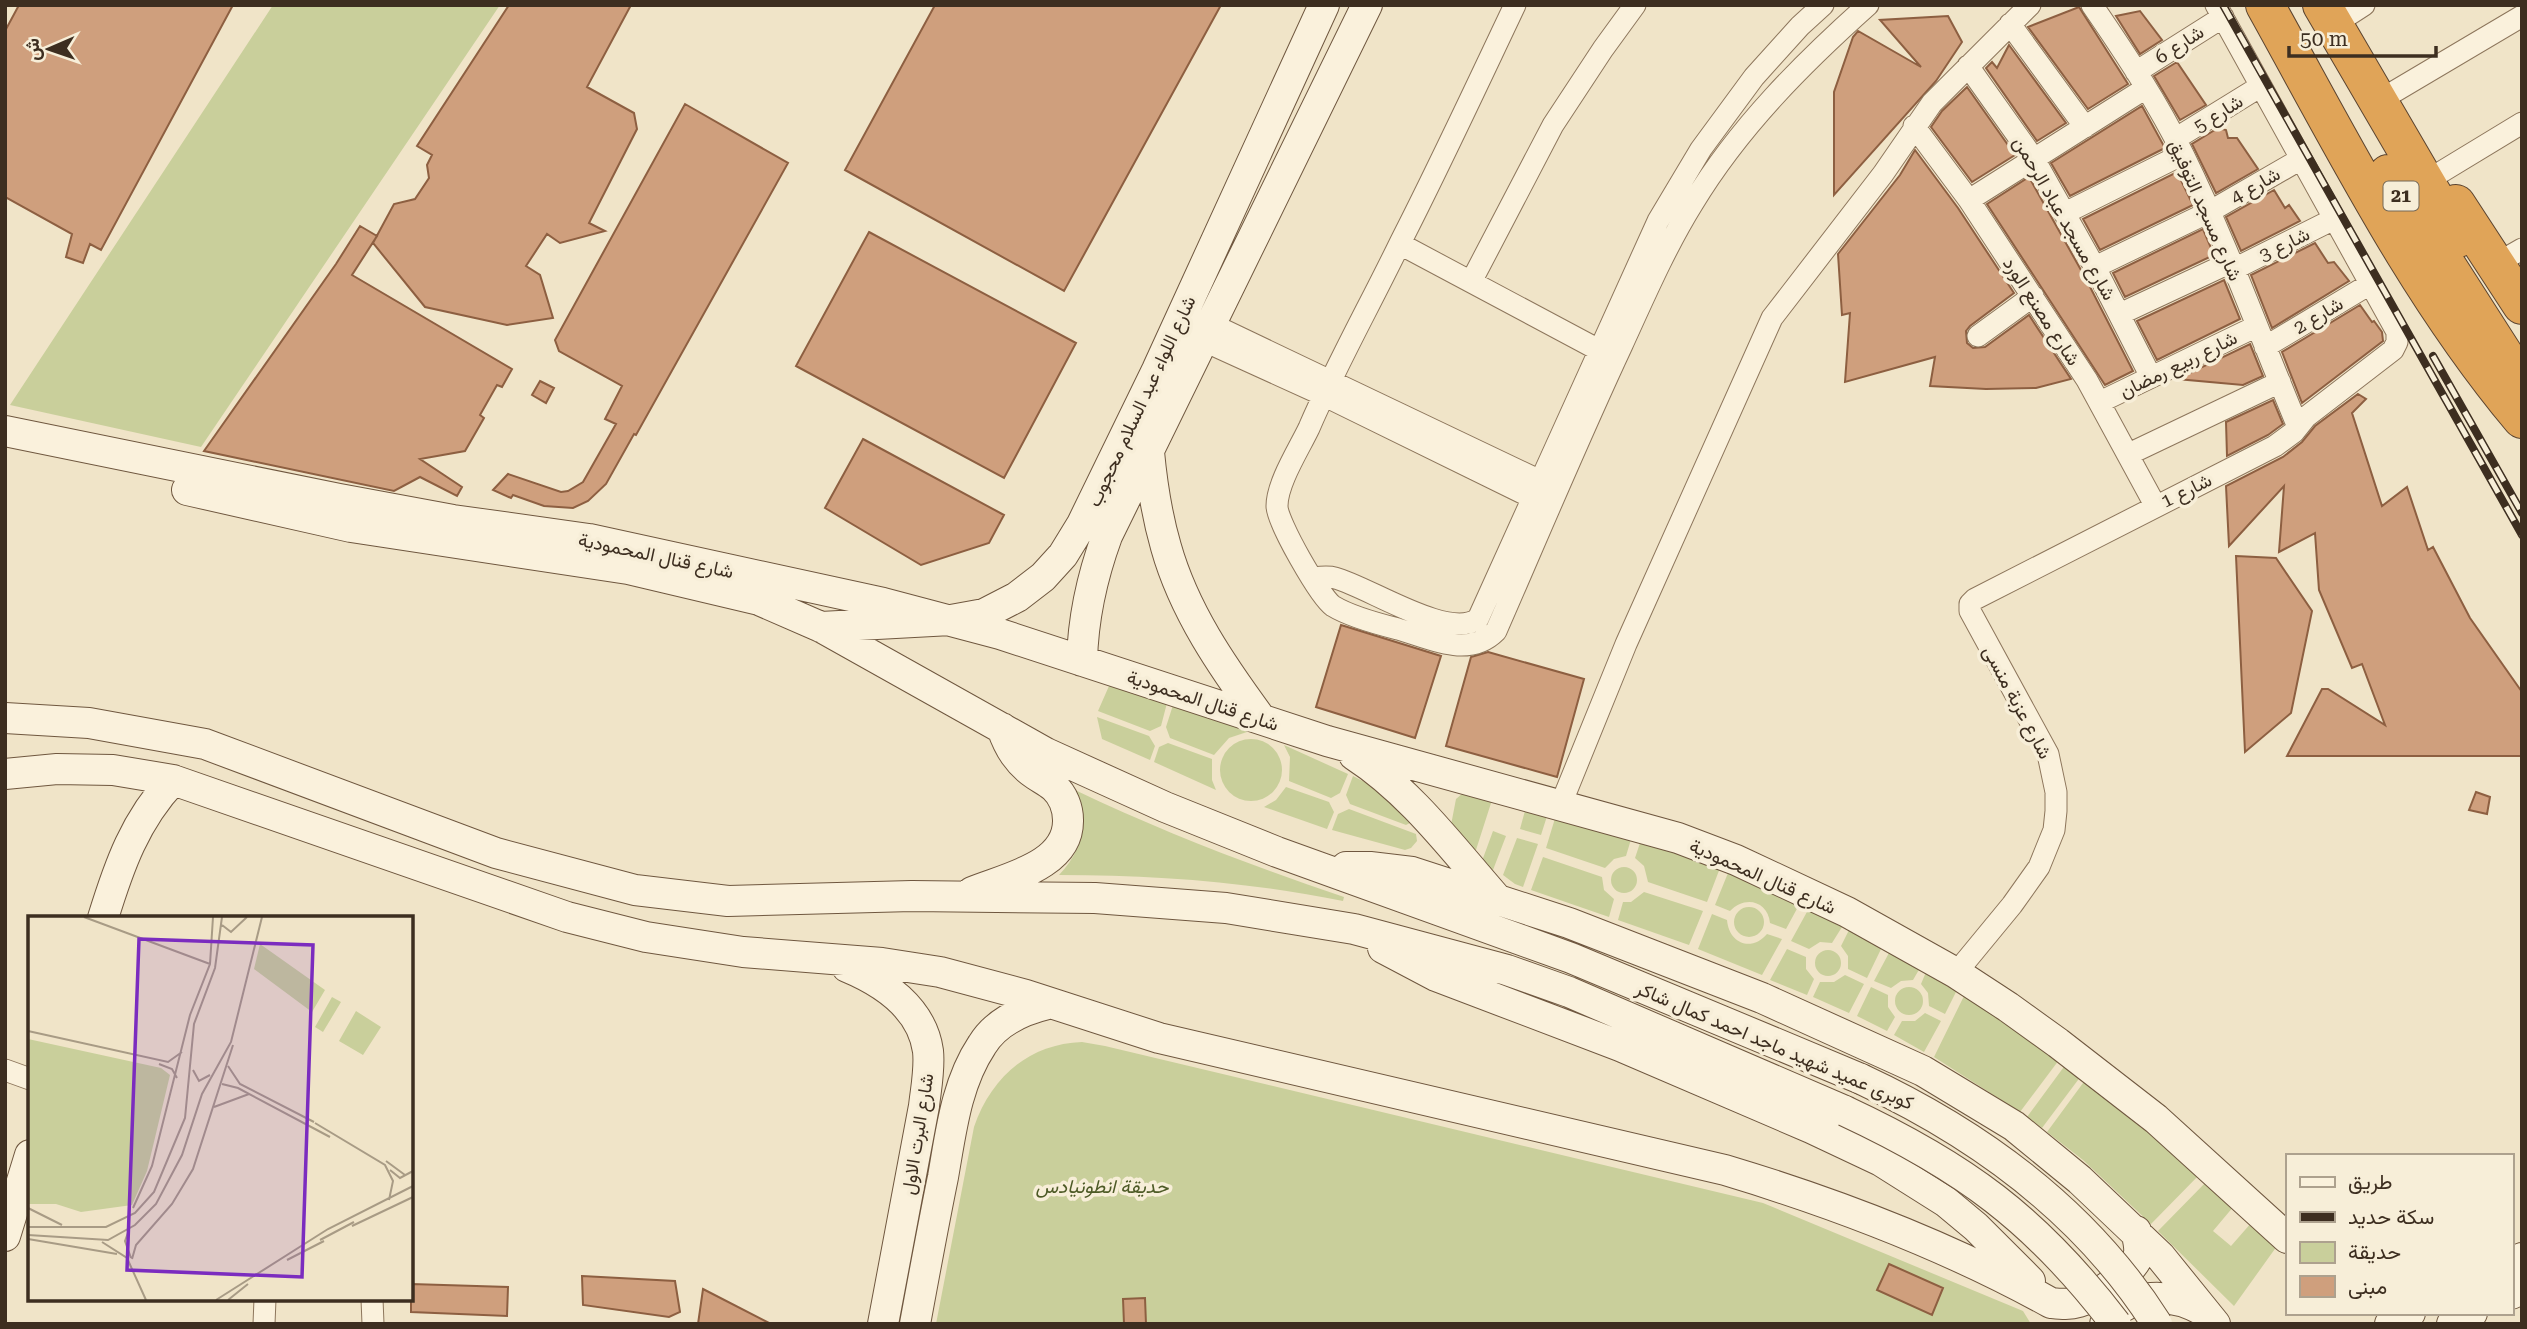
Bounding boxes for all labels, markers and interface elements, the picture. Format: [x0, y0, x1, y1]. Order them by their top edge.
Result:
north arrow [14, 14, 84, 84]
scale bar [2289, 14, 2436, 58]
street label: شارع 6 [2151, 20, 2209, 70]
text: 50 m [2300, 27, 2348, 51]
text: ش [21, 38, 44, 61]
street label: شارع 5 [2189, 89, 2248, 138]
street label: شارع مسجد عباد الرحمن [2007, 132, 2121, 305]
street label: شارع مسجد التوفيق [2163, 136, 2247, 285]
street label: شارع 4 [2226, 162, 2285, 210]
road number: 21 [2384, 182, 2418, 210]
street label: شارع 3 [2255, 222, 2314, 267]
street label: شارع مصنع الورد [1996, 253, 2085, 371]
street label: شارع اللواء عبد السلام محجوب [1082, 292, 1201, 511]
street label: شارع 2 [2289, 292, 2348, 340]
street label: شارع ربيع رمضان [2116, 326, 2242, 405]
street label: شارع 1 [2157, 468, 2216, 513]
street label: شارع قنال المحمودية [576, 528, 736, 584]
street label: شارع عزبة منسى [1977, 642, 2057, 763]
street label: شارع قنال المحمودية [1124, 665, 1282, 737]
street label: شارع قنال المحمودية [1686, 834, 1840, 920]
inset map [28, 916, 413, 1301]
street label: كوبرى عميد شهيد ماجد احمد كمال شاكر [1632, 976, 1917, 1115]
street label: شارع البرت الاول [897, 1072, 939, 1197]
legend [2286, 1154, 2513, 1315]
text: طريق [2348, 1170, 2393, 1195]
park label: حديقة انطونيادس [1036, 1175, 1170, 1198]
text: سكة حديد [2348, 1205, 2434, 1229]
text: حديقة [2348, 1240, 2401, 1264]
text: مبنى [2348, 1275, 2387, 1299]

